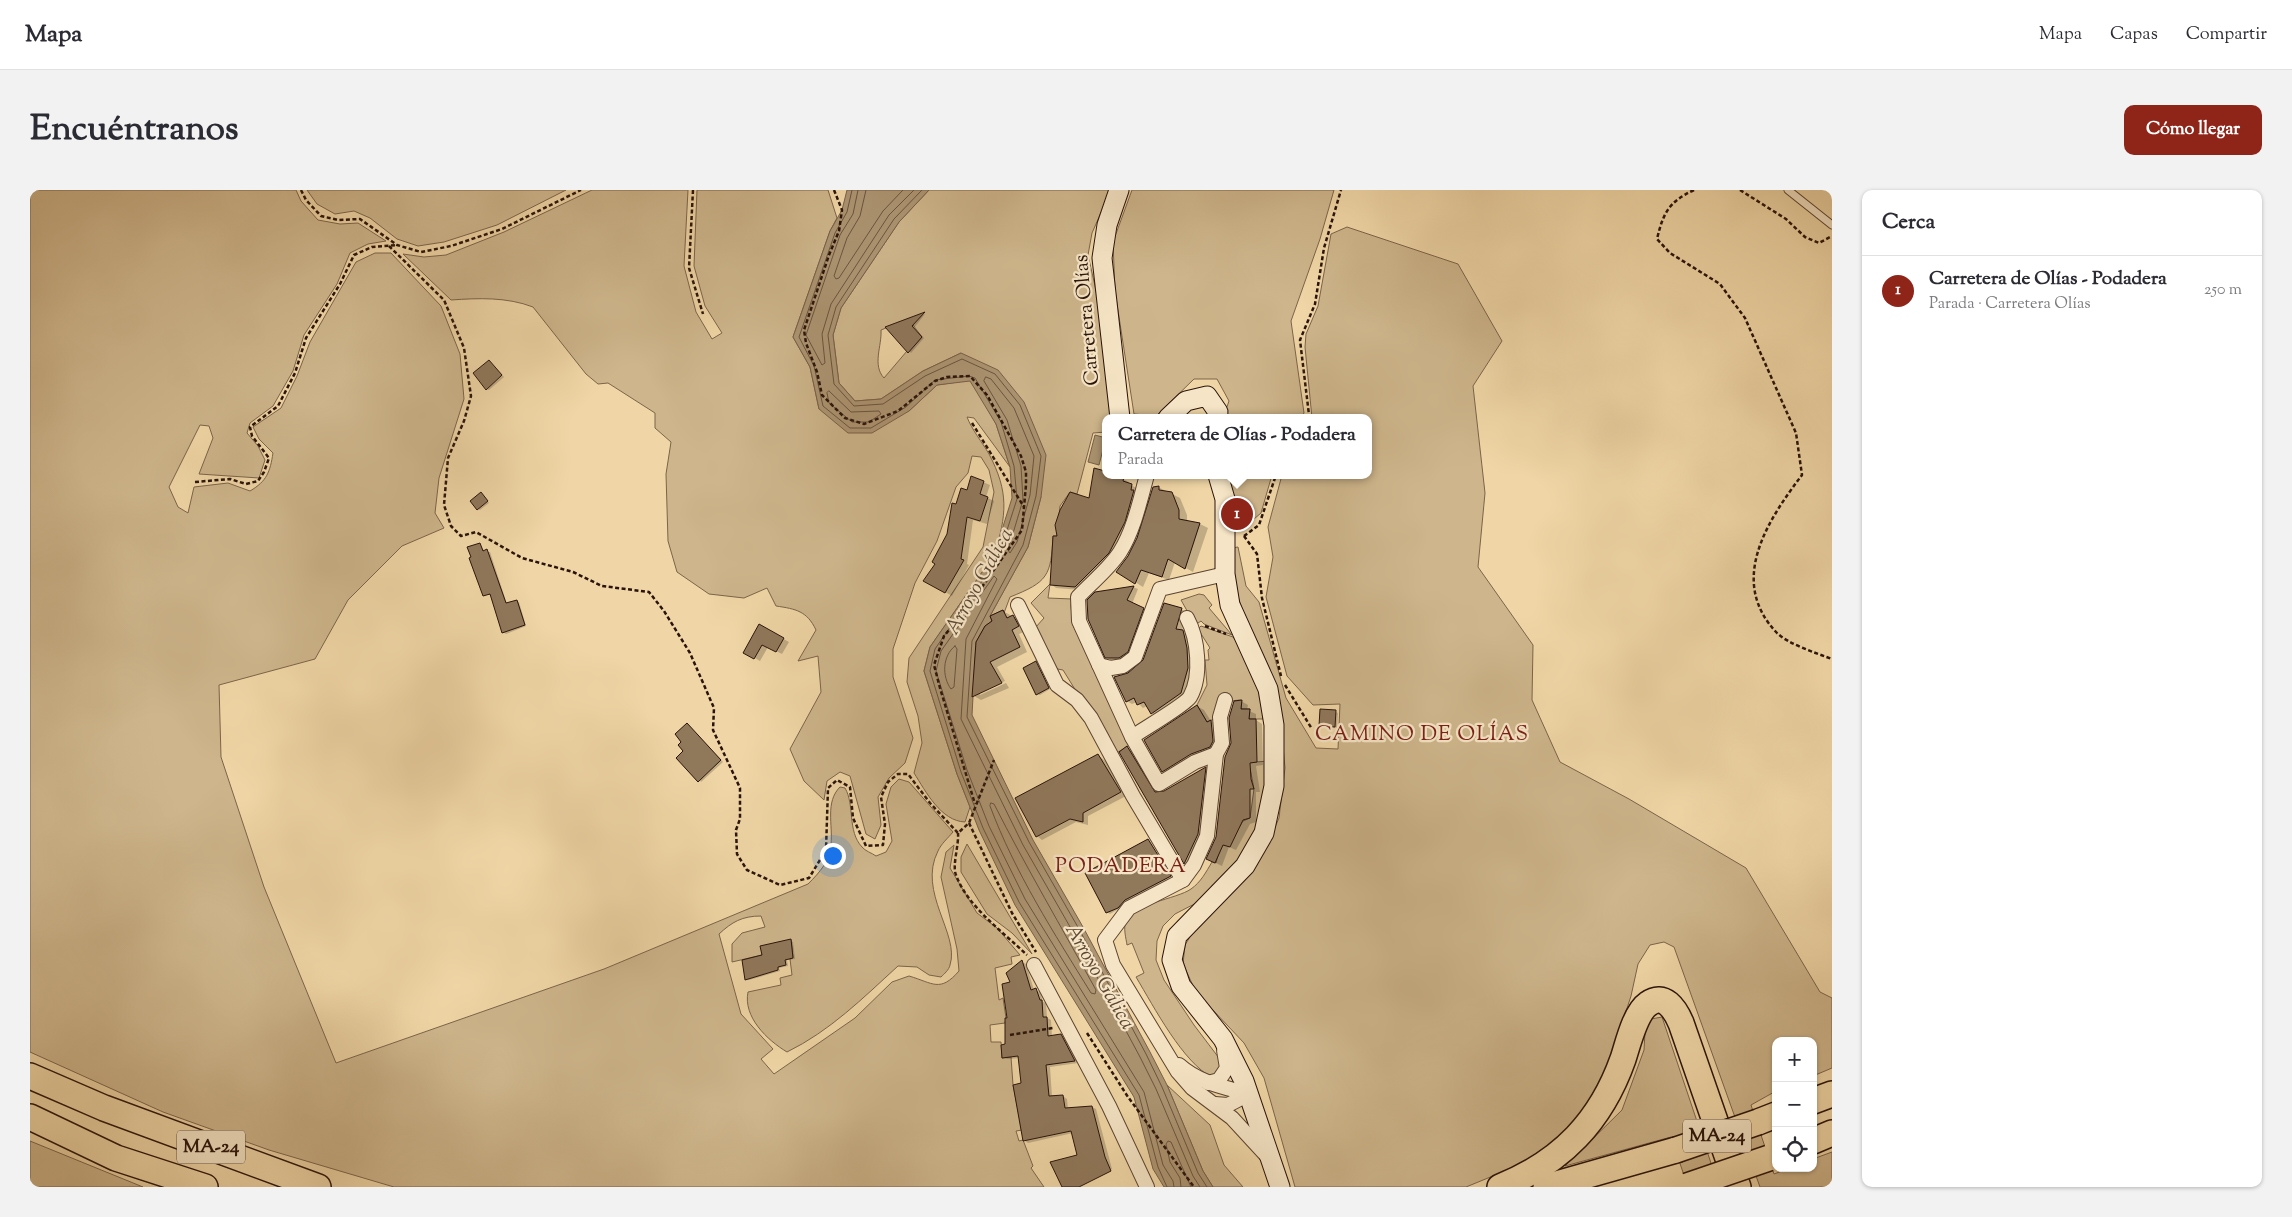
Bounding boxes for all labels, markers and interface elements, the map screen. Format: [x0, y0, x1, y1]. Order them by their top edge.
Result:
text: Mapa [25, 18, 82, 52]
text: Mapa [2039, 22, 2082, 48]
text: Capas [2110, 22, 2158, 48]
text: Compartir [2186, 22, 2267, 48]
text: Encuéntranos [30, 105, 239, 156]
button: Cómo llegar [2124, 105, 2262, 155]
text: Cerca [1882, 208, 1935, 238]
street label: Carretera Olías [1068, 253, 1108, 387]
text: Carretera de Olías - Podadera [1929, 266, 2167, 293]
text: 1 [1895, 279, 1901, 302]
text: 250 m [2204, 279, 2242, 302]
text: Parada · Carretera Olías [1929, 293, 2091, 316]
popup [1102, 414, 1372, 479]
text: Carretera de Olías - Podadera [1118, 422, 1356, 449]
text: Parada [1118, 449, 1164, 472]
pin: 1 [1221, 495, 1253, 533]
water label: Arroyo Gálica [938, 523, 1022, 641]
district label: CAMINO DE OLÍAS [1315, 720, 1529, 750]
your location [820, 843, 846, 869]
district label: PODADERA [1055, 852, 1187, 882]
water label: Arroyo Gálica [1056, 918, 1142, 1036]
map controls [1772, 1037, 1817, 1172]
button: + [1772, 1037, 1817, 1082]
button: − [1772, 1082, 1817, 1127]
road number: MA-24 [1683, 1119, 1751, 1152]
button: locate [1772, 1127, 1817, 1172]
road number: MA-24 [177, 1130, 245, 1164]

